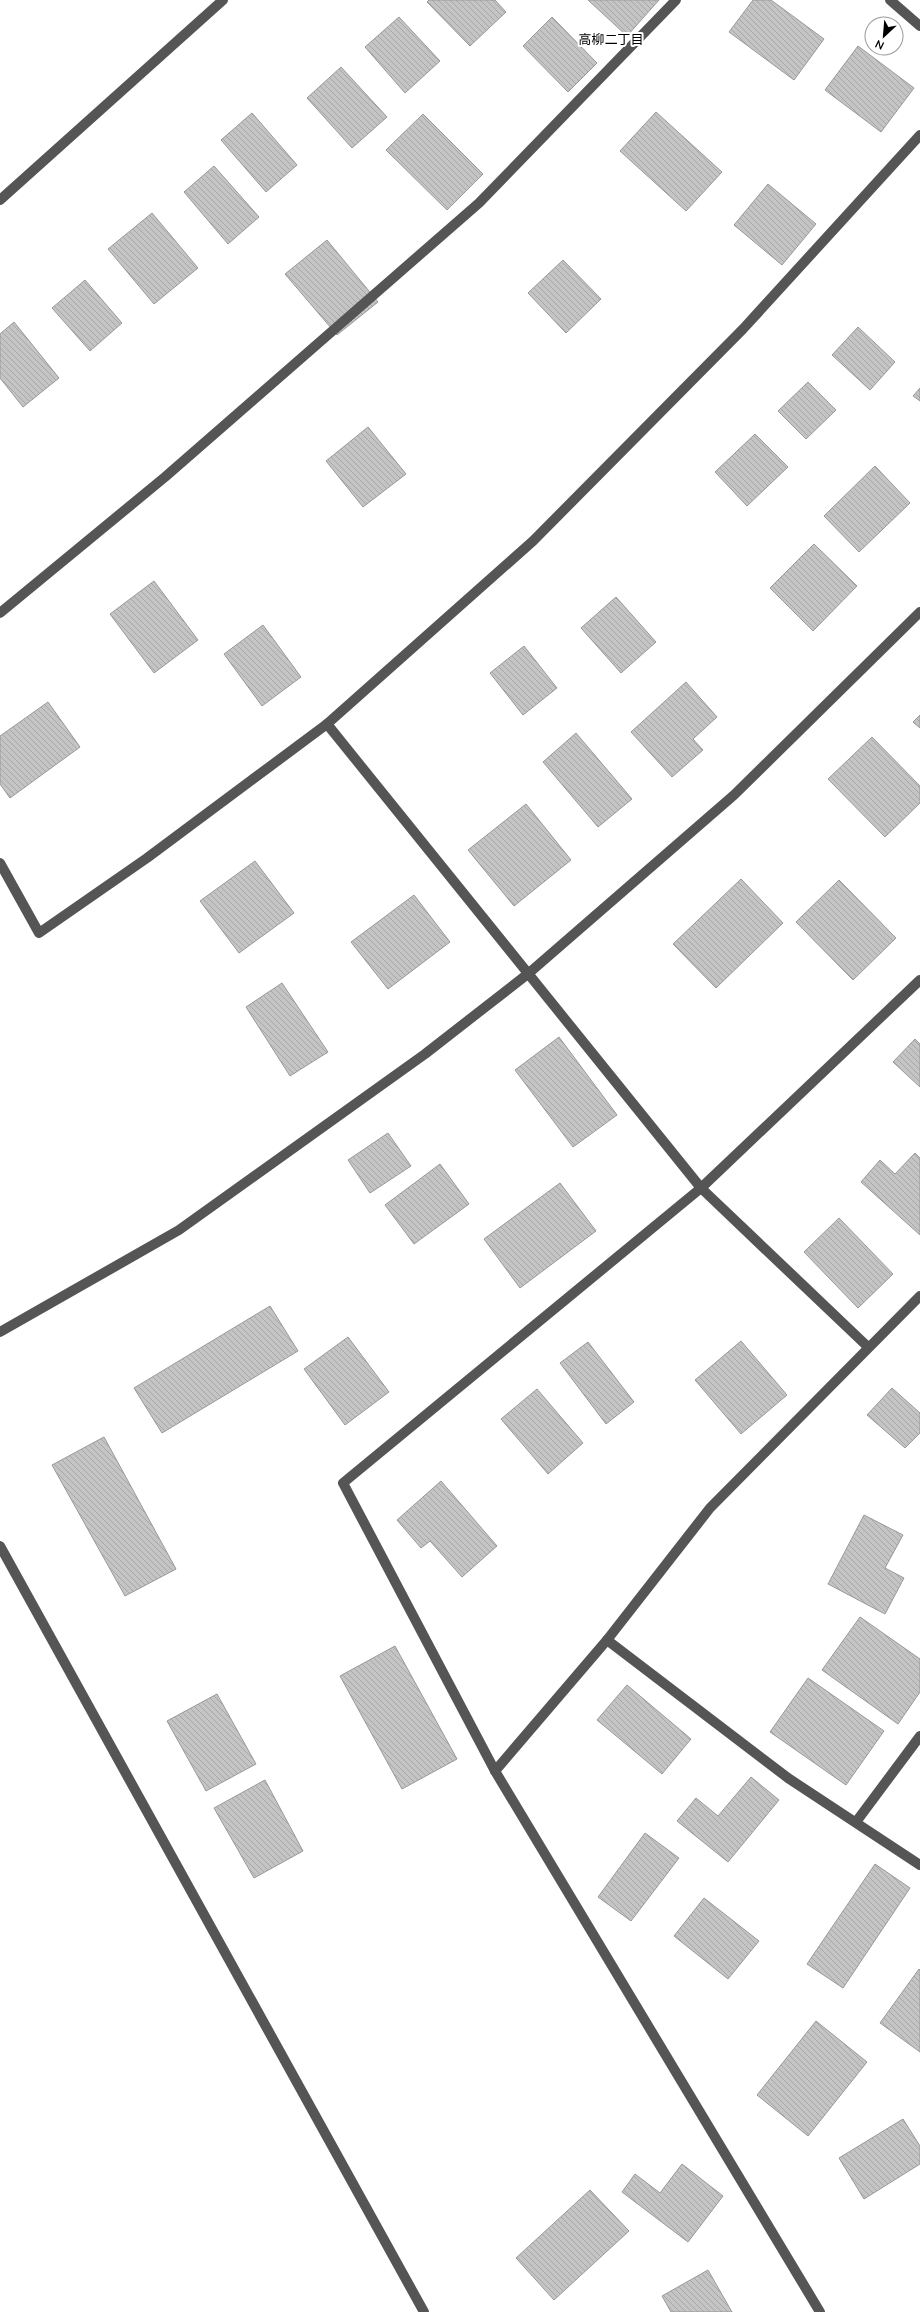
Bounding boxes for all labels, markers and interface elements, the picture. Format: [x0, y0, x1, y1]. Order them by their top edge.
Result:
north arrow [864, 16, 904, 56]
district label: 高柳二丁目 [578, 31, 644, 47]
text: N [873, 37, 886, 53]

